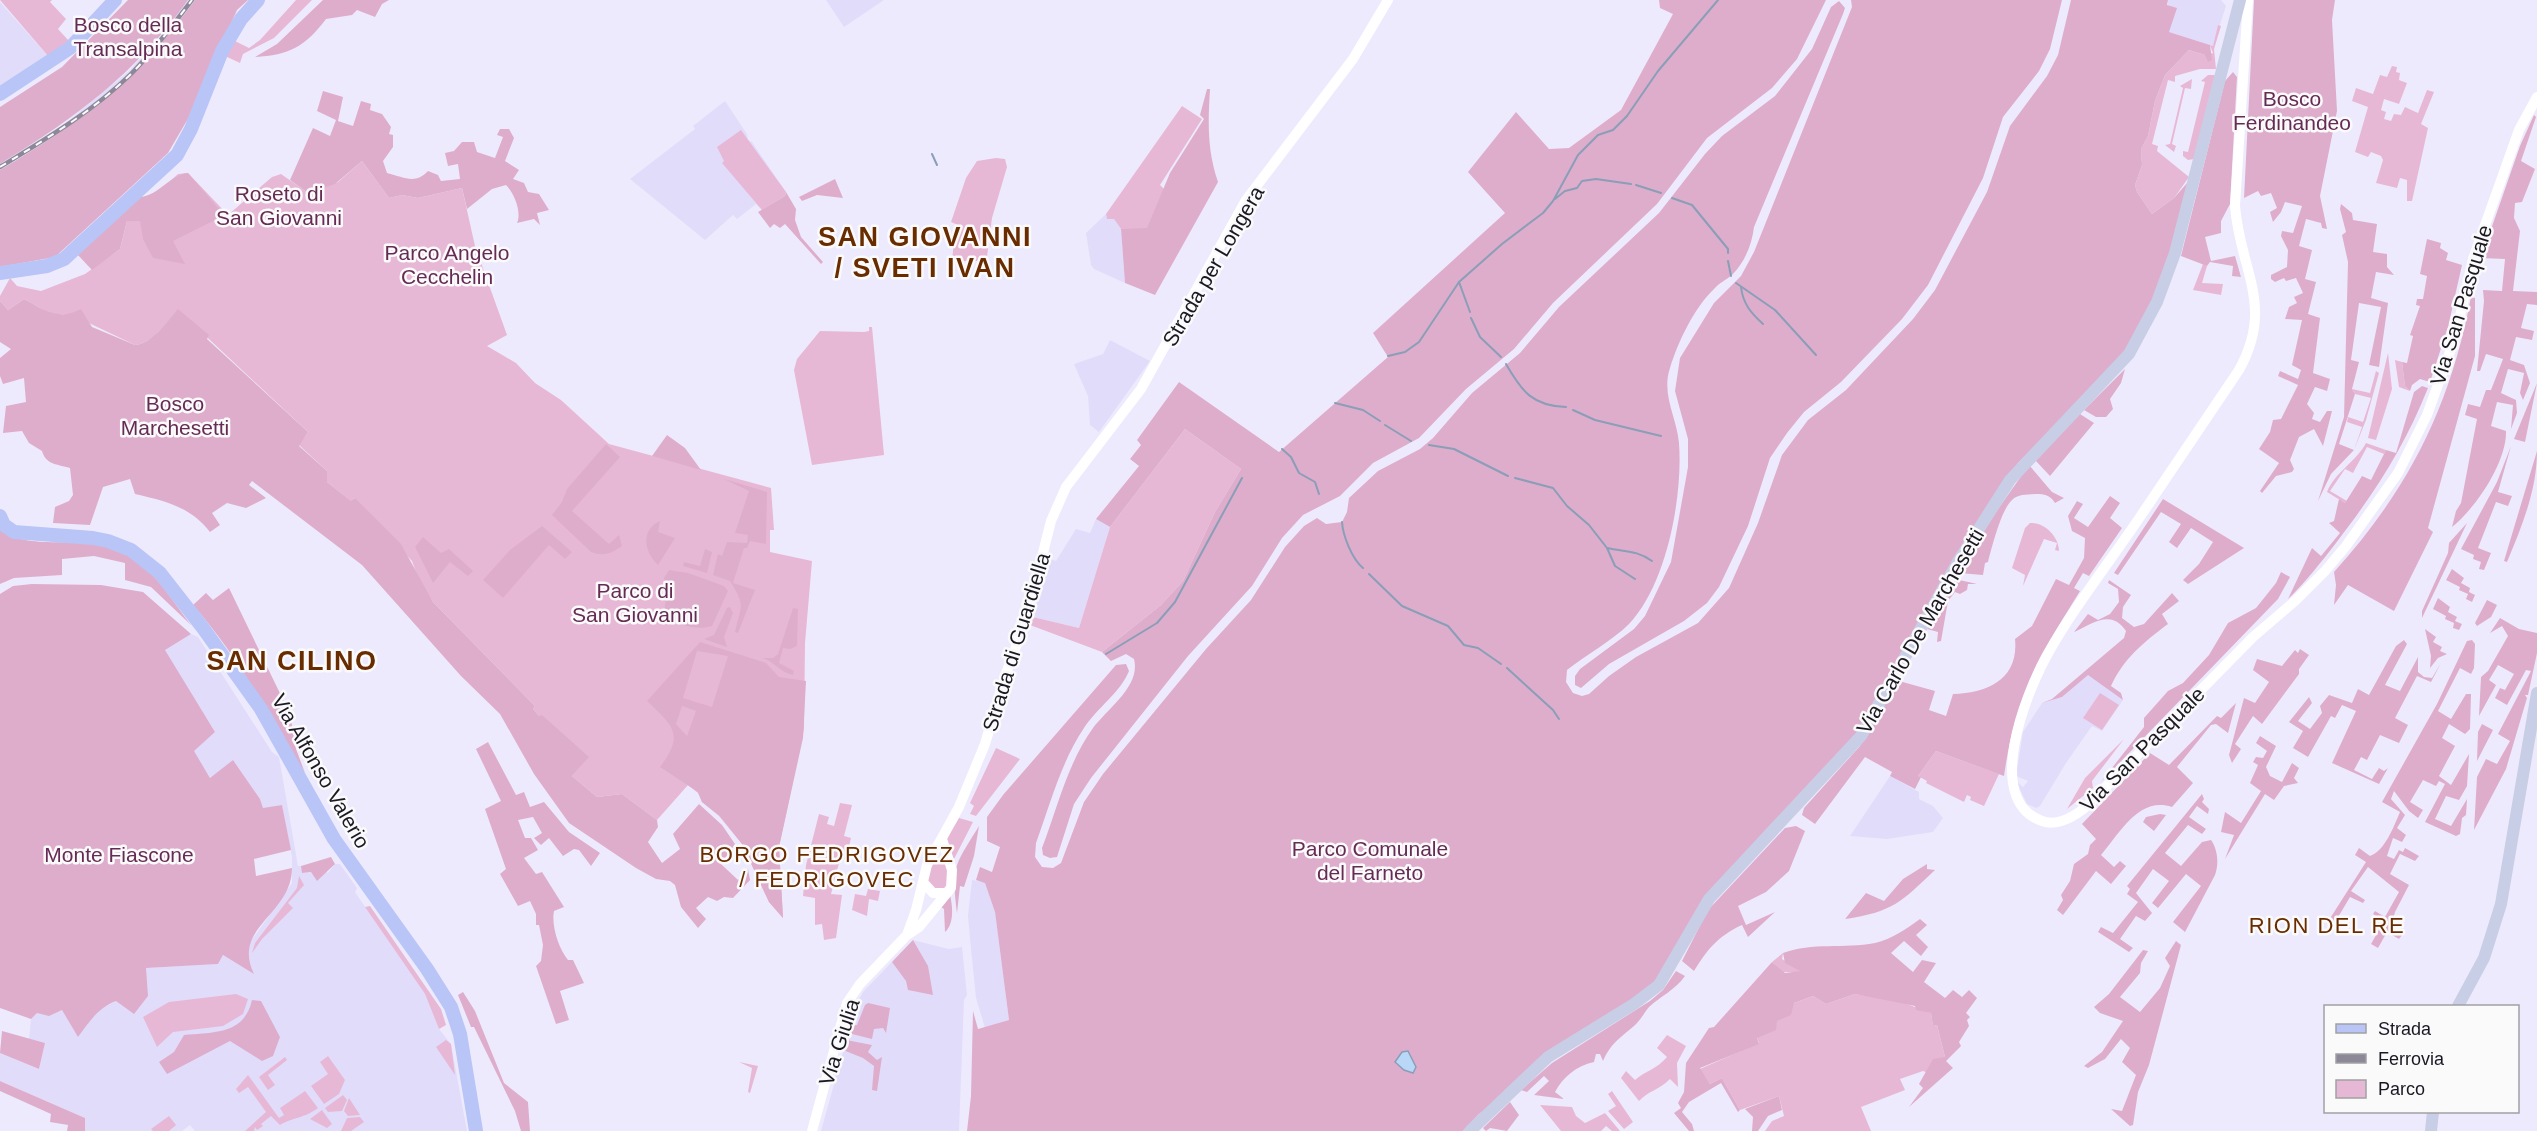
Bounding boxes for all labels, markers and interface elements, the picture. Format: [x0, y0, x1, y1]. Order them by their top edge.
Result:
park label: Bosco della Transalpina [74, 13, 183, 60]
park label: Bosco Ferdinandeo [2233, 87, 2351, 134]
park label: Roseto di San Giovanni [216, 182, 342, 229]
street label: Strada per Longera [1158, 182, 1268, 350]
district label: SAN GIOVANNI / SVETI IVAN [818, 222, 1032, 283]
street label: Via San Pasquale [2426, 222, 2496, 388]
park label: Parco Angelo Cecchelin [385, 241, 509, 288]
park label: Bosco Marchesetti [121, 392, 229, 439]
street label: Via Carlo De Marchesetti [1852, 524, 1988, 738]
street label: Strada di Guardiella [978, 550, 1054, 734]
park label: Parco di San Giovanni [572, 579, 698, 626]
district label: SAN CILINO [206, 646, 378, 676]
street label: Via San Pasquale [2075, 682, 2209, 816]
street label: Via Alfonso Valerio [267, 690, 375, 852]
park label: Parco Comunale del Farneto [1292, 837, 1448, 884]
district label: BORGO FEDRIGOVEZ / FEDRIGOVEC [699, 842, 955, 892]
park label: Monte Fiascone [44, 843, 194, 866]
district label: RION DEL RE [2249, 913, 2405, 938]
street label: Via Giulia [814, 996, 864, 1088]
legend [2324, 1005, 2519, 1113]
text: Strada [2378, 1019, 2432, 1039]
text: Ferrovia [2378, 1049, 2445, 1069]
text: Parco [2378, 1079, 2425, 1099]

